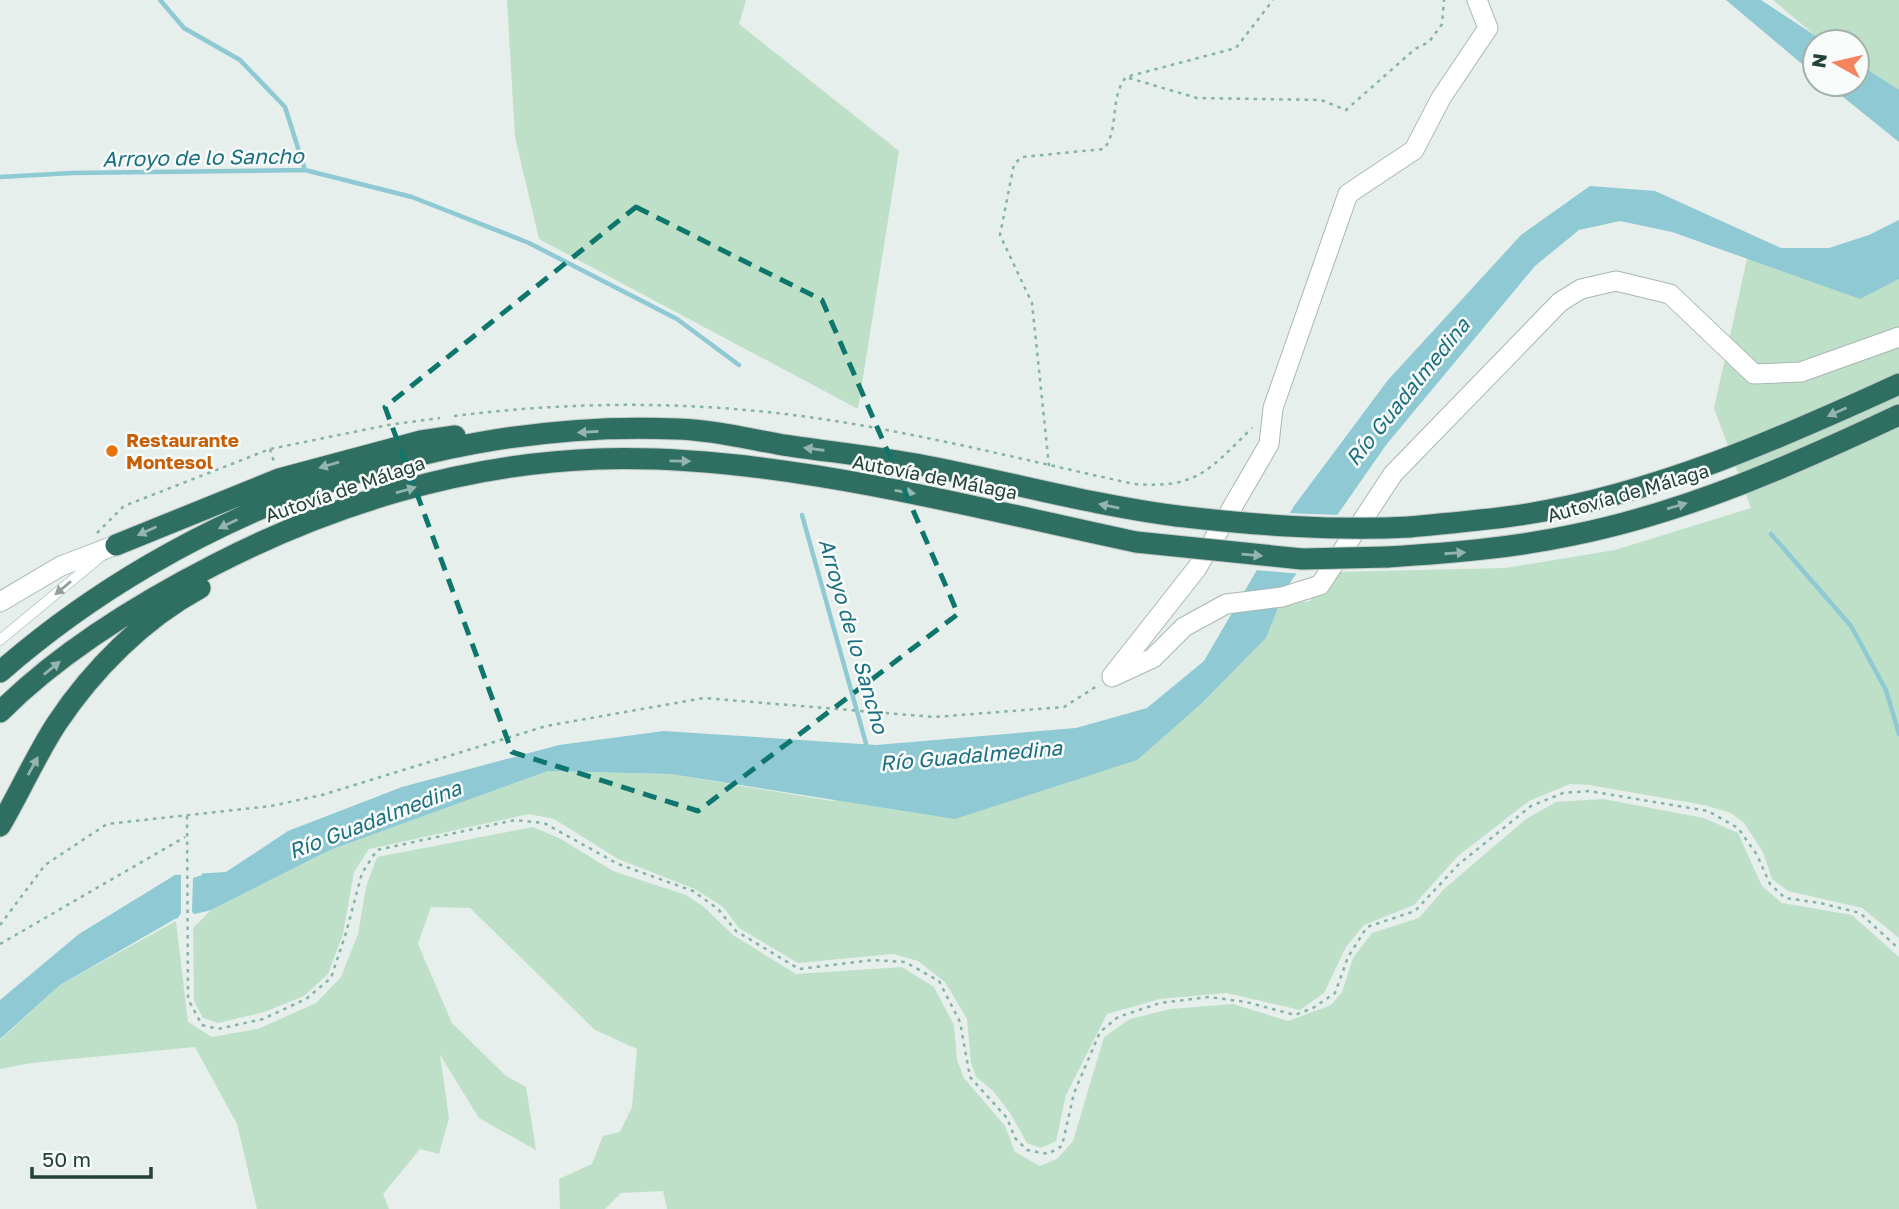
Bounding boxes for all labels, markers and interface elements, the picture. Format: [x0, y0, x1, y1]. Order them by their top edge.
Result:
north arrow [1801, 28, 1871, 98]
text: N [1806, 52, 1831, 69]
water label: Arroyo de lo Sancho [102, 142, 305, 172]
water label: Río Guadalmedina [1340, 311, 1476, 471]
one-way arrow [1827, 406, 1847, 418]
one-way arrow [577, 427, 599, 438]
place label: Restaurante Montesol [126, 428, 239, 473]
marker: Restaurante Montesol [104, 443, 120, 459]
one-way arrow [803, 443, 825, 454]
street label: Autovía de Málaga [851, 449, 1019, 504]
street label: Autovía de Málaga [262, 450, 428, 527]
one-way arrow [669, 455, 691, 466]
street label: Autovía de Málaga [1544, 458, 1712, 527]
one-way arrow [319, 460, 340, 470]
one-way arrow [396, 485, 417, 495]
one-way arrow [894, 487, 916, 498]
one-way arrow [1667, 500, 1689, 511]
one-way arrow [1098, 501, 1120, 512]
one-way arrow [218, 518, 238, 529]
one-way arrow [137, 525, 157, 537]
water label: Arroyo de lo Sancho [814, 535, 895, 737]
one-way arrow [1445, 547, 1467, 558]
one-way arrow [1241, 550, 1263, 561]
one-way arrow [54, 580, 72, 596]
one-way arrow [43, 661, 60, 676]
water label: Río Guadalmedina [879, 734, 1064, 776]
one-way arrow [27, 756, 39, 776]
water label: Río Guadalmedina [285, 774, 466, 864]
scale bar [32, 1136, 150, 1180]
text: 50 m [42, 1146, 91, 1172]

